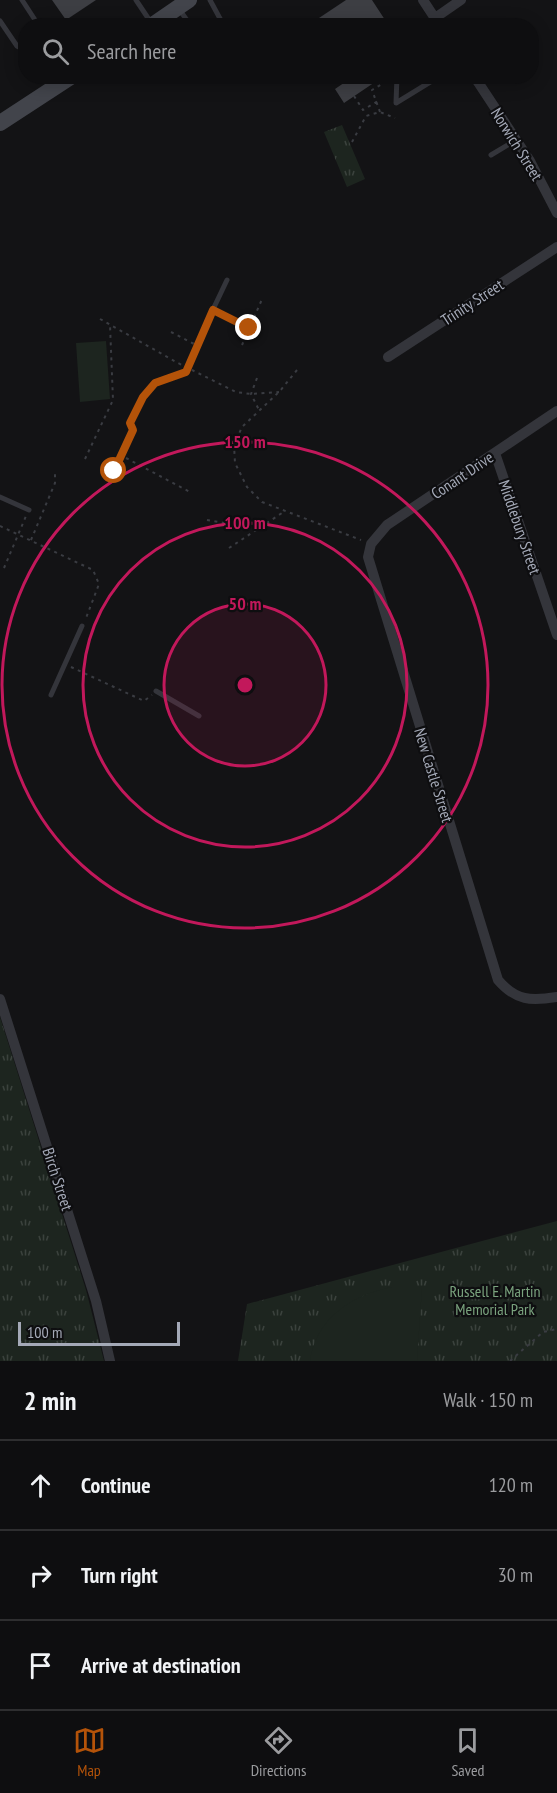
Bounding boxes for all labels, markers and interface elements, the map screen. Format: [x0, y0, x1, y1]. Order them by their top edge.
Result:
search box [18, 18, 539, 84]
icon: search [39, 35, 72, 68]
text: Search here [87, 37, 176, 65]
street label: Norwich Street [487, 104, 548, 185]
street label: Trinity Street [437, 274, 508, 330]
route end [235, 314, 261, 340]
text: 150 m [224, 430, 266, 453]
street label: Conant Drive [427, 447, 497, 503]
route start [100, 457, 126, 483]
street label: Middlebury Street [495, 477, 546, 577]
text: 100 m [224, 511, 266, 534]
text: 50 m [229, 592, 261, 615]
centre of rings [235, 675, 255, 695]
street label: New Castle Street [410, 725, 458, 825]
street label: Birch Street [39, 1145, 78, 1213]
park label: Russell E. Martin Memorial Park [449, 1281, 541, 1319]
scale bar [18, 1319, 180, 1346]
text: 100 m [27, 1322, 62, 1342]
text: 2 min [24, 1384, 77, 1417]
text: Walk · 150 m [443, 1387, 533, 1413]
icon: ahead [24, 1469, 57, 1502]
text: Continue [81, 1471, 151, 1499]
text: 120 m [489, 1472, 533, 1498]
icon: right [24, 1559, 57, 1592]
text: Turn right [81, 1561, 158, 1589]
text: 30 m [498, 1562, 533, 1588]
icon: arrive [24, 1649, 57, 1682]
text: Arrive at destination [81, 1651, 241, 1679]
tab: Map [73, 1724, 106, 1780]
tab: Directions [251, 1724, 306, 1780]
tab: Saved [451, 1724, 484, 1780]

